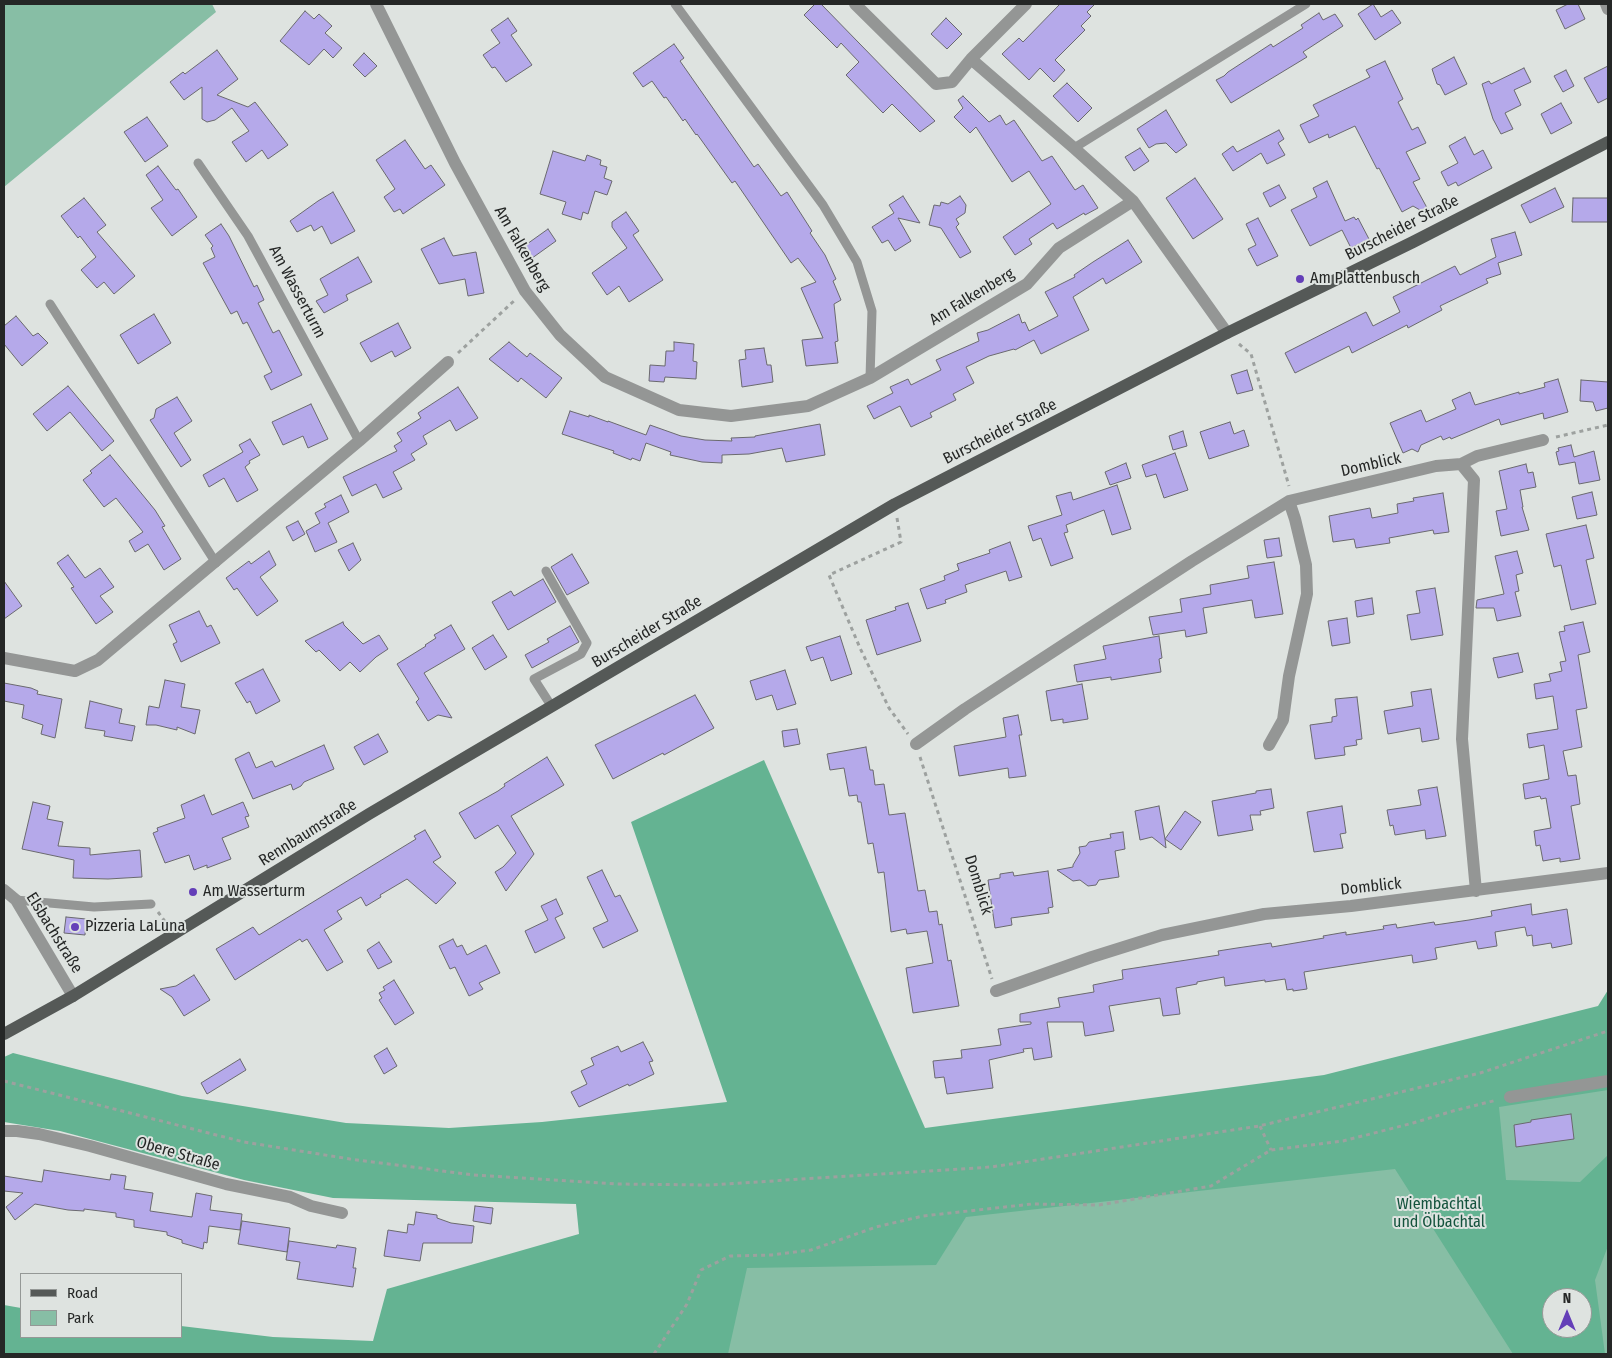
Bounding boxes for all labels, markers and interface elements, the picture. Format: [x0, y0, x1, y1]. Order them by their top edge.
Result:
street label: Burscheider Straße [1342, 191, 1462, 265]
street label: Am Falkenberg [490, 203, 554, 295]
street label: Am Wasserturm [265, 242, 329, 342]
street label: Am Falkenberg [926, 264, 1018, 330]
place label: Am Plattenbusch [1310, 269, 1420, 289]
marker: Am Plattenbusch [1294, 273, 1306, 285]
street label: Burscheider Straße [940, 395, 1060, 469]
street label: Domblick [1339, 449, 1403, 481]
street label: Burscheider Straße [589, 592, 705, 672]
street label: Rennbaumstraße [256, 795, 360, 871]
street label: Domblick [960, 853, 996, 917]
street label: Domblick [1340, 874, 1402, 900]
place label: Am Wasserturm [203, 882, 305, 902]
marker: Am Wasserturm [187, 886, 199, 898]
street label: Elsbachstraße [22, 889, 86, 977]
place label: Pizzeria LaLuna [85, 917, 185, 937]
marker: Pizzeria LaLuna [69, 921, 81, 933]
street label: Obere Straße [134, 1133, 222, 1175]
park label: Wiembachtal und Ölbachtal [1393, 1195, 1485, 1233]
legend [20, 1273, 182, 1338]
text: Road [67, 1284, 98, 1302]
north arrow [1542, 1288, 1592, 1338]
text: N [1563, 1290, 1571, 1307]
text: Park [67, 1309, 94, 1327]

